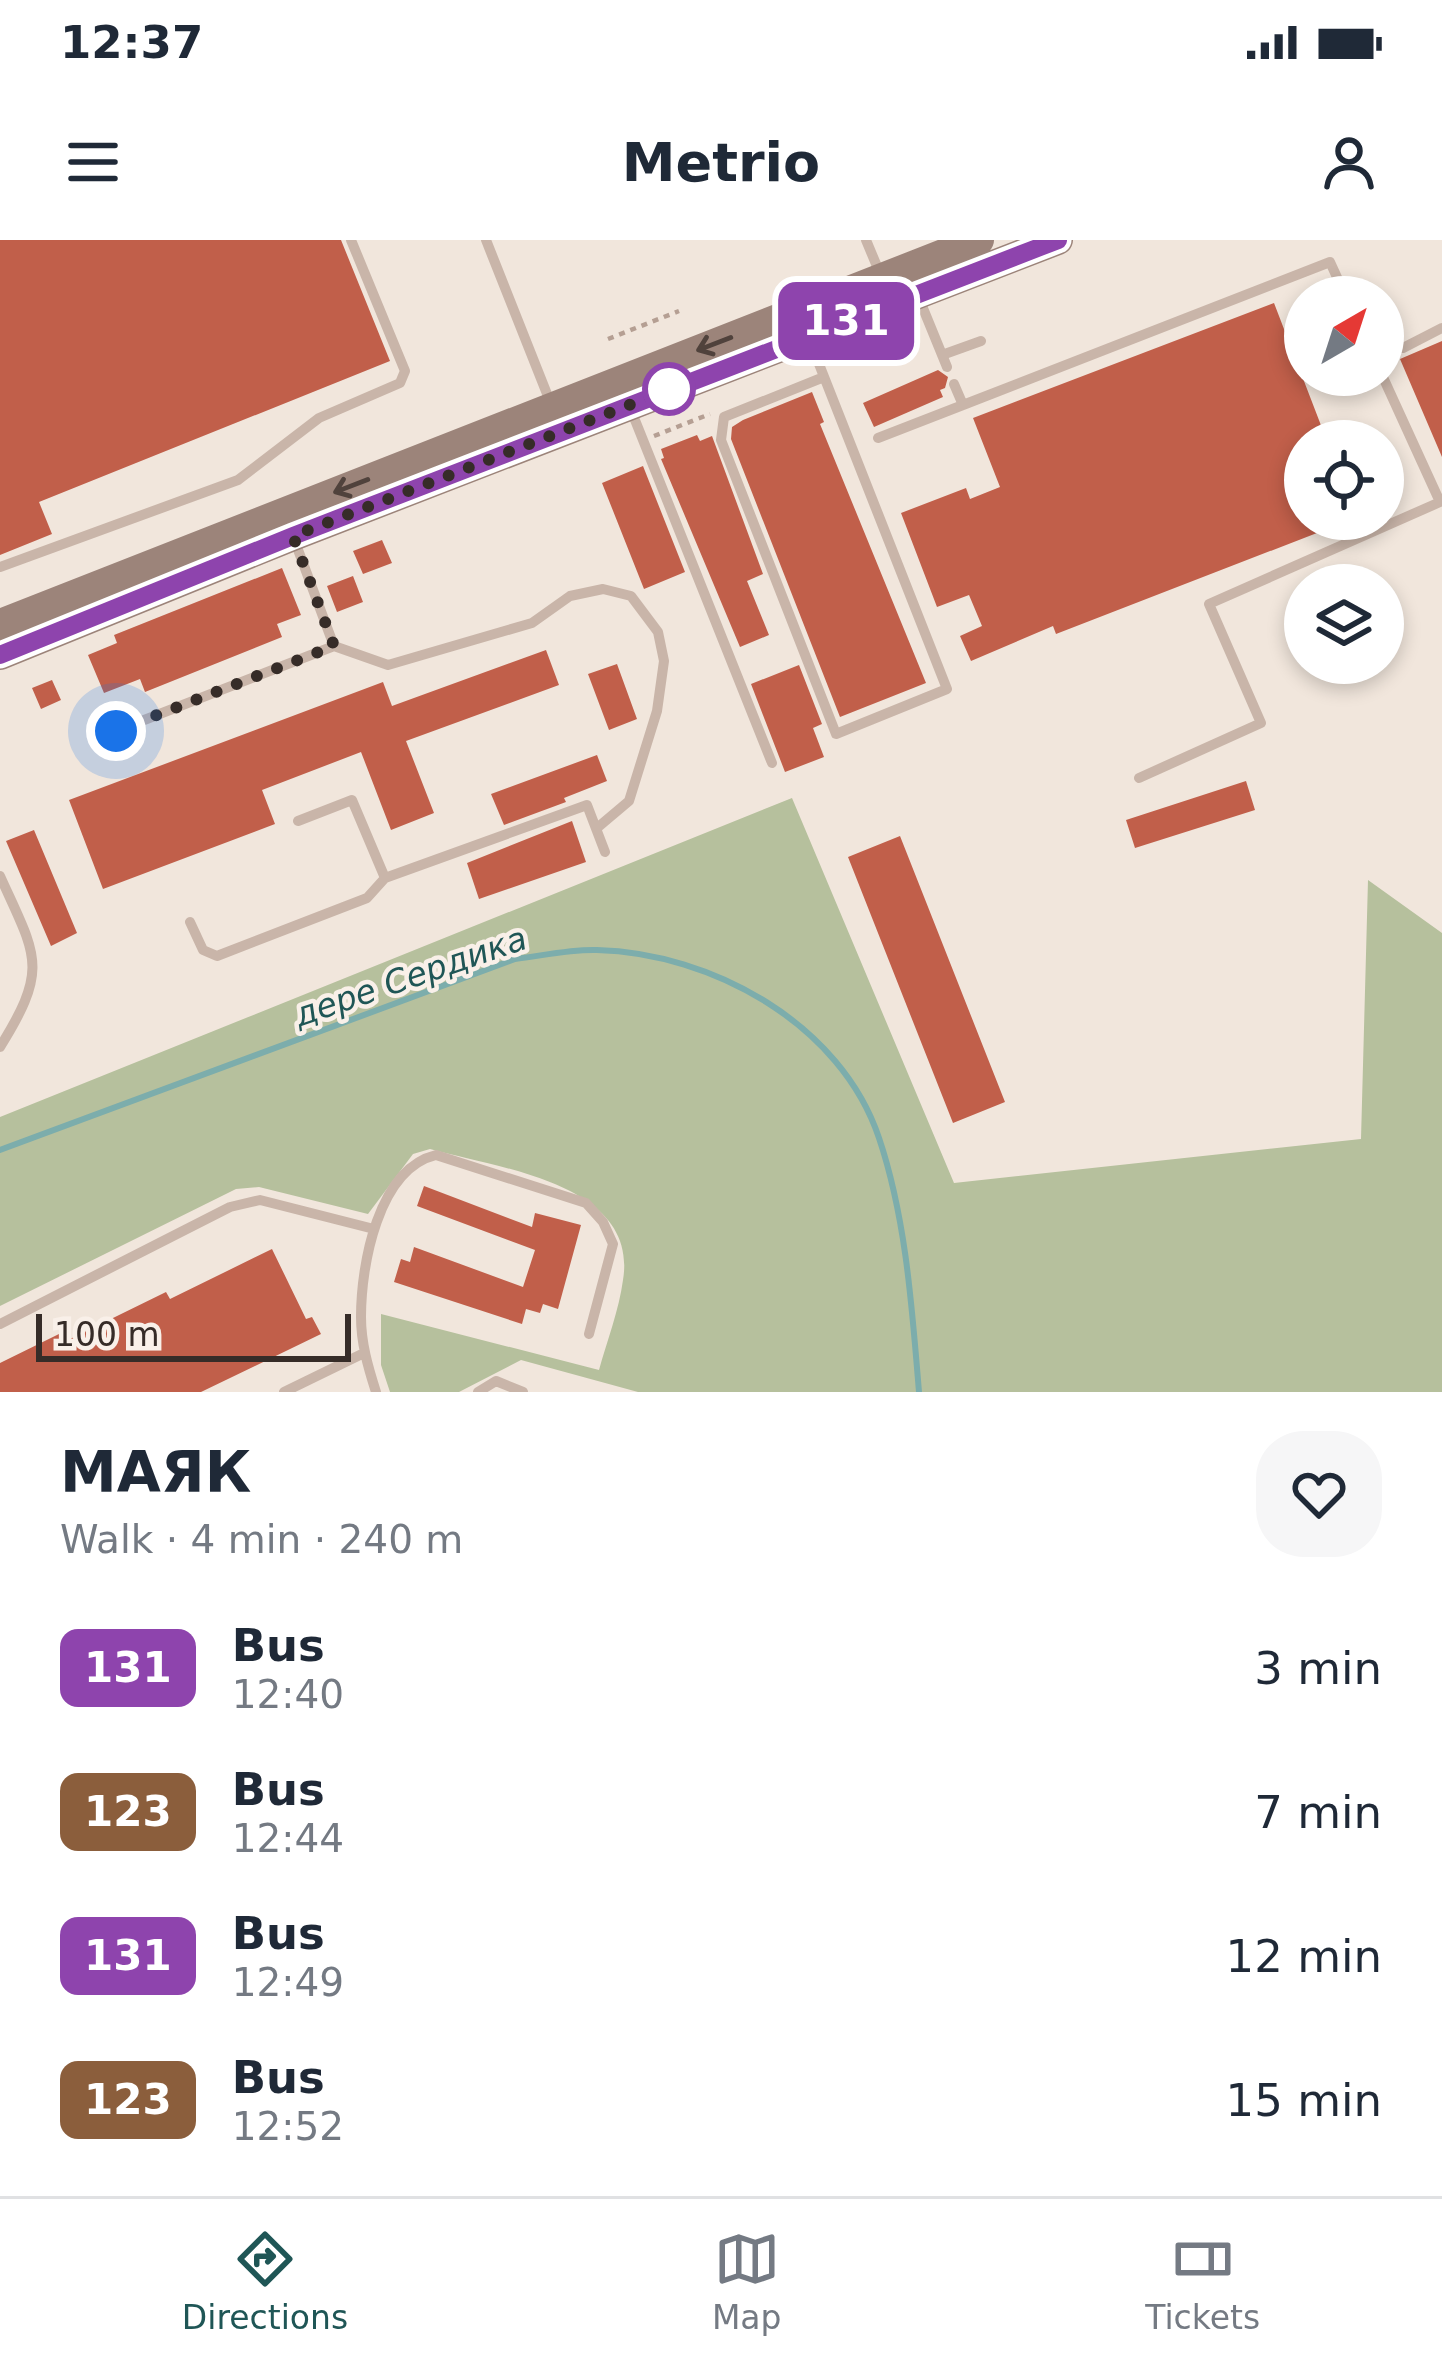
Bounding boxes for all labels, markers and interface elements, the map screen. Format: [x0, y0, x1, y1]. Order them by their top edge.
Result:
text: 12:37 [60, 16, 203, 69]
icon: menu [60, 129, 126, 195]
icon: person [1316, 129, 1382, 195]
text: Metrio [622, 131, 820, 194]
north arrow [1284, 276, 1404, 396]
map controls [1284, 276, 1404, 684]
line badge: 131 [777, 282, 915, 360]
text: 131 [802, 296, 890, 345]
one-way arrow [696, 335, 733, 356]
unlabelled marker [644, 364, 694, 414]
button: locate [1284, 420, 1404, 540]
one-way arrow [333, 477, 370, 499]
button: layers [1284, 564, 1404, 684]
your location [86, 701, 146, 761]
water label: дере Сердика [288, 918, 532, 1035]
scale bar [36, 1308, 351, 1361]
text: 100 m [54, 1315, 160, 1354]
button: heart [1256, 1431, 1382, 1557]
text: МАЯК [60, 1439, 251, 1505]
text: Walk · 4 min · 240 m [60, 1517, 463, 1562]
text: Bus [232, 1619, 325, 1672]
text: 3 min [1254, 1642, 1382, 1695]
text: 131 [84, 1643, 172, 1692]
text: 12:40 [232, 1672, 344, 1717]
text: Bus [232, 1763, 325, 1816]
text: 7 min [1254, 1786, 1382, 1839]
text: 123 [84, 1787, 172, 1836]
text: 12:44 [232, 1816, 344, 1861]
text: Bus [232, 1907, 325, 1960]
text: 12 min [1226, 1930, 1382, 1983]
text: 131 [84, 1931, 172, 1980]
text: 12:49 [232, 1960, 344, 2005]
text: Bus [232, 2051, 325, 2104]
text: 15 min [1226, 2074, 1382, 2127]
text: 123 [84, 2075, 172, 2124]
text: 12:52 [232, 2104, 344, 2149]
tab: Directions [182, 2226, 348, 2337]
tab: Map [712, 2226, 782, 2337]
tab: Tickets [1145, 2226, 1260, 2337]

